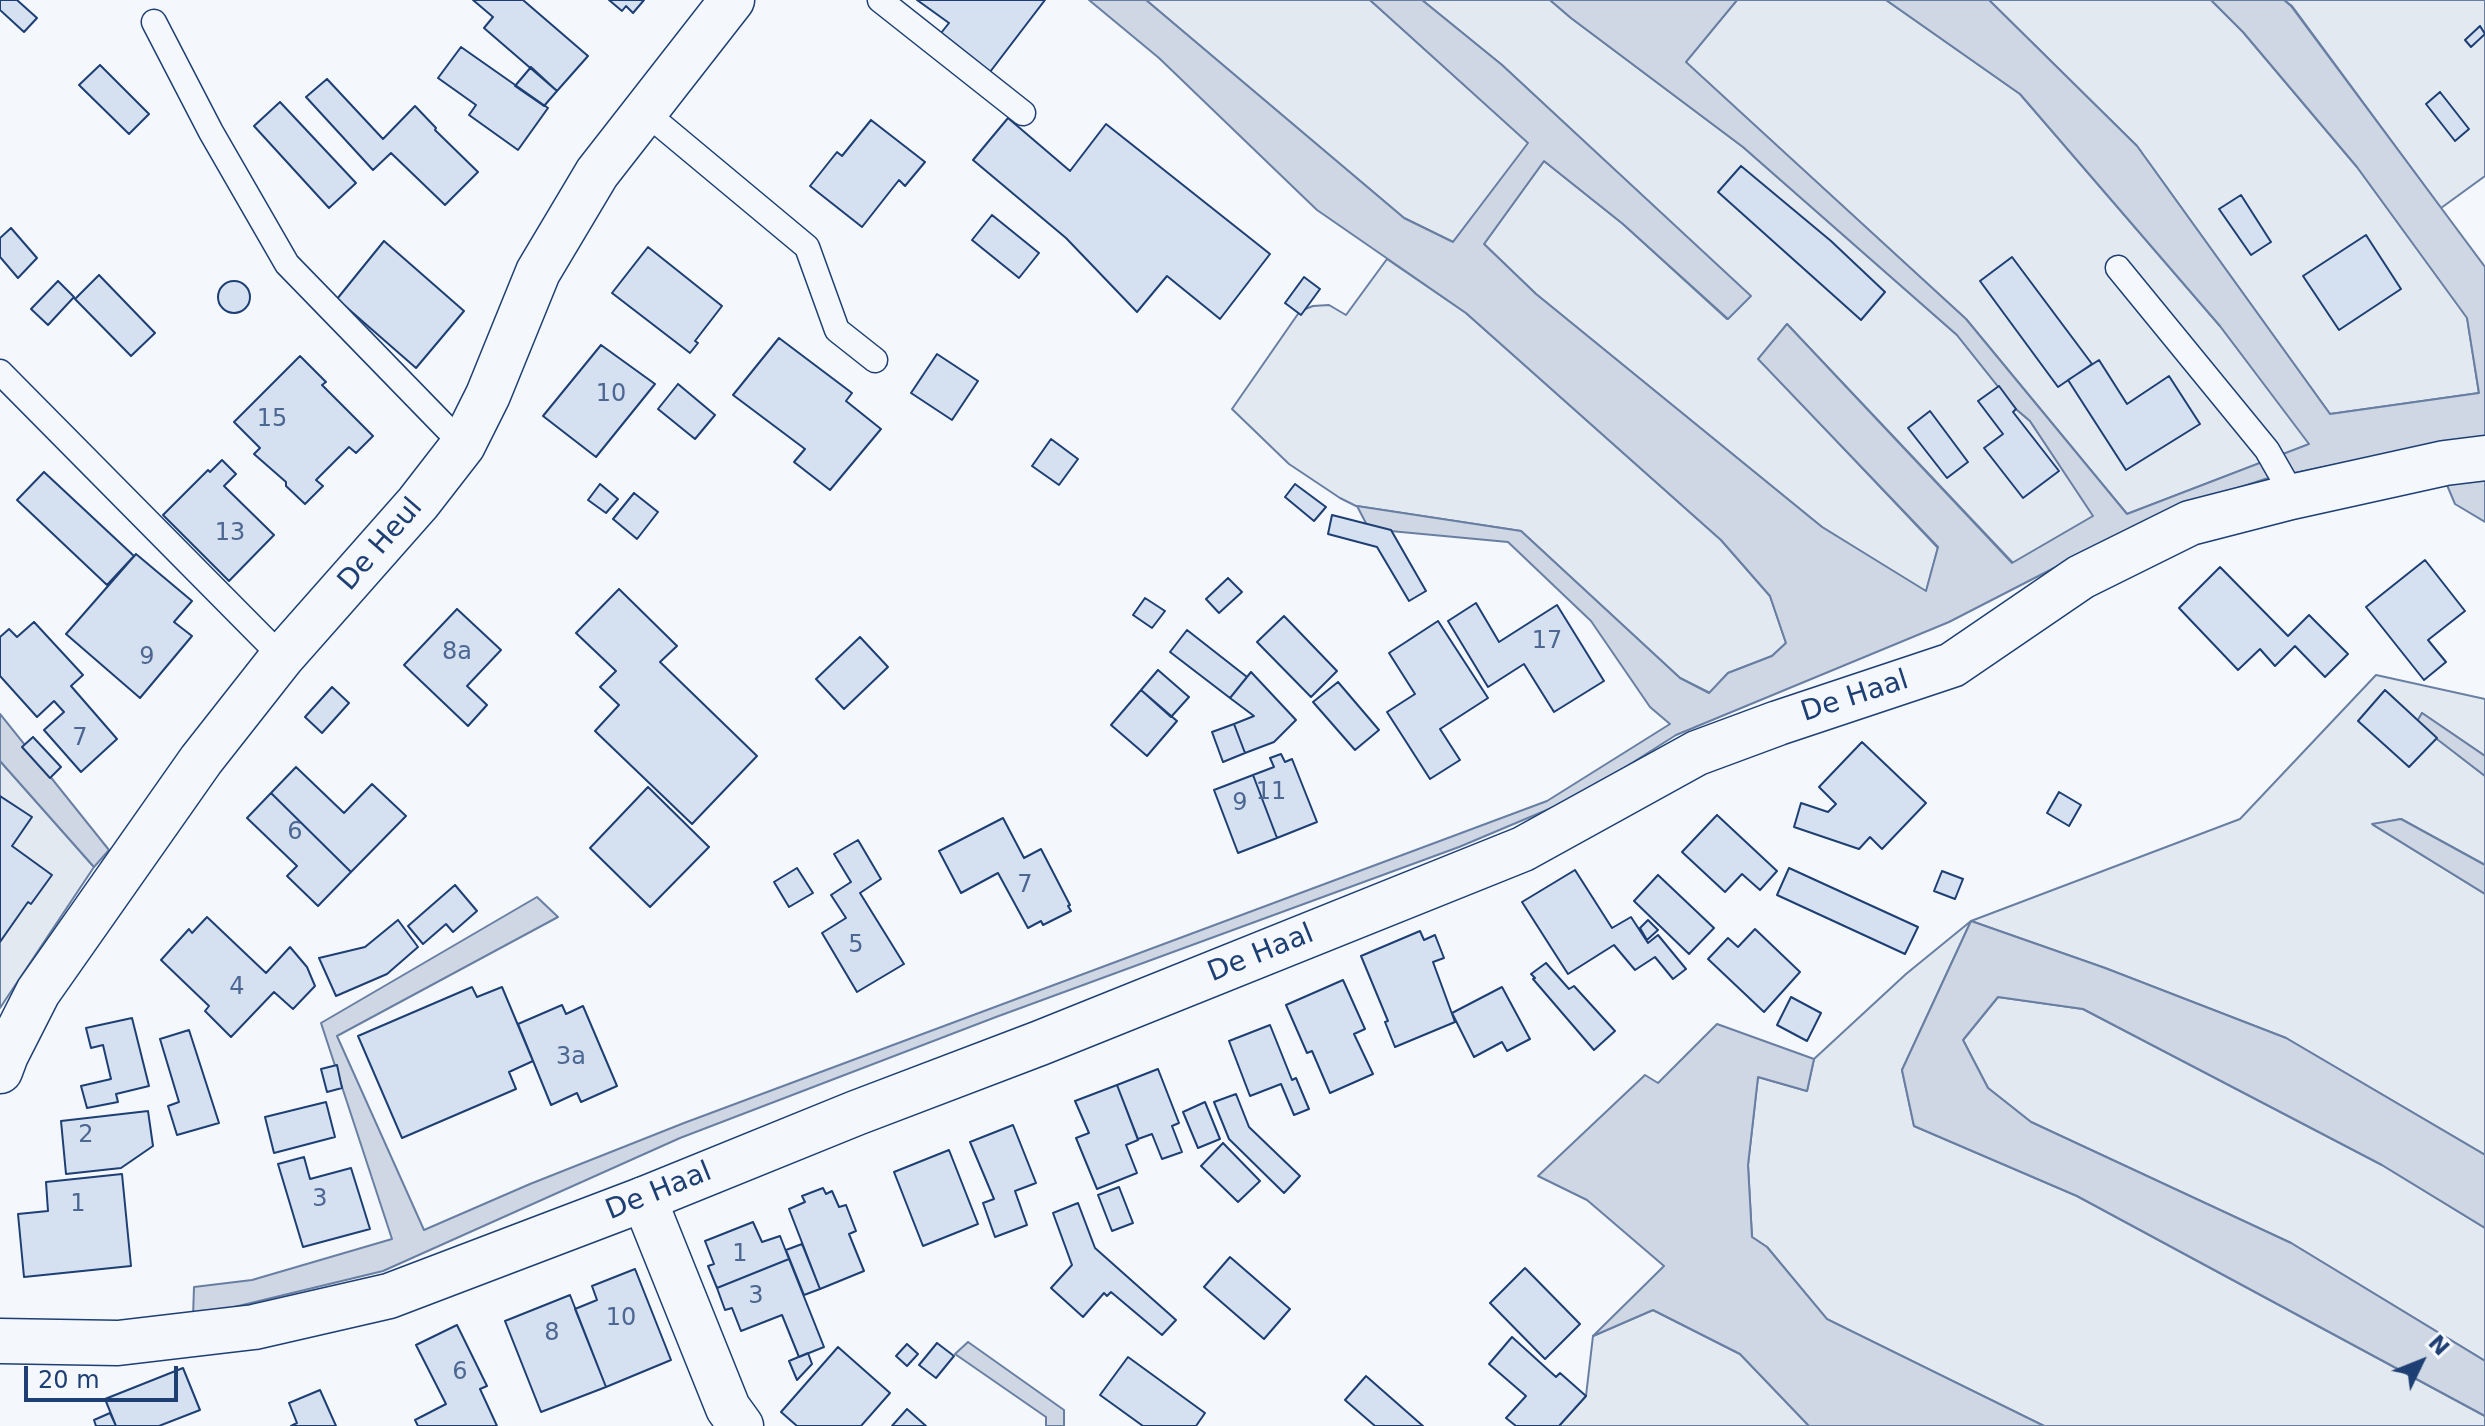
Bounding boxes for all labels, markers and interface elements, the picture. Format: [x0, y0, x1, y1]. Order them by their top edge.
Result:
house number: 10 [596, 381, 626, 409]
house number: 15 [257, 406, 287, 434]
street label: De Heul [332, 492, 430, 598]
house number: 13 [215, 520, 245, 548]
house number: 17 [1532, 628, 1562, 656]
house number: 8a [442, 639, 472, 667]
house number: 9 [139, 644, 155, 672]
street label: De Haal [1797, 664, 1913, 730]
house number: 7 [72, 725, 88, 753]
house number: 11 [1256, 779, 1286, 807]
house number: 9 [1232, 790, 1248, 818]
house number: 6 [287, 819, 303, 847]
house number: 7 [1017, 872, 1033, 900]
street label: De Haal [1203, 918, 1319, 990]
house number: 5 [848, 932, 864, 960]
house number: 4 [229, 974, 245, 1002]
house number: 3a [556, 1044, 586, 1072]
house number: 2 [78, 1122, 94, 1150]
street label: De Haal [601, 1156, 717, 1228]
house number: 3 [312, 1186, 328, 1214]
house number: 1 [70, 1191, 86, 1219]
house number: 1 [732, 1241, 748, 1269]
house number: 3 [748, 1283, 764, 1311]
house number: 10 [606, 1305, 636, 1333]
house number: 8 [544, 1320, 560, 1348]
north arrow [2381, 1322, 2461, 1402]
text: N [2423, 1330, 2454, 1361]
scale bar [28, 1350, 182, 1400]
house number: 6 [452, 1359, 468, 1387]
text: 20 m [38, 1366, 100, 1394]

